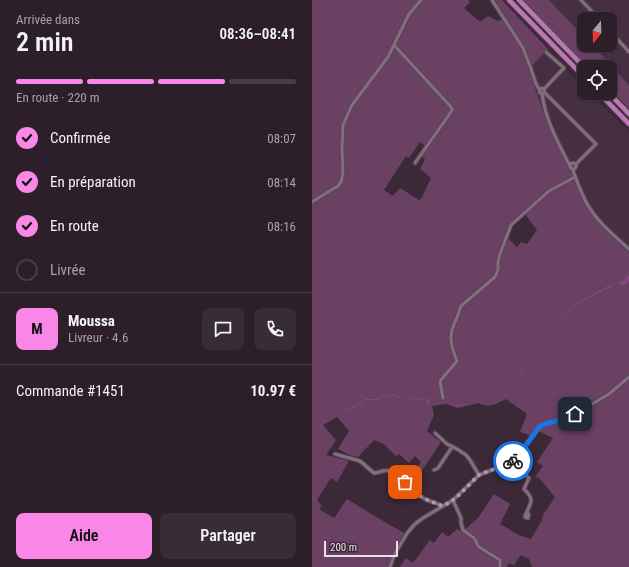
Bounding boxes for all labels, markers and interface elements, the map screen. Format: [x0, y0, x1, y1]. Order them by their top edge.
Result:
text: Arrivée dans [16, 12, 80, 27]
north arrow [577, 12, 617, 52]
map controls [577, 12, 617, 100]
text: 08:36–08:41 [219, 25, 296, 43]
text: 2 min [16, 27, 74, 57]
button: locate [577, 60, 617, 100]
text: En route · 220 m [16, 90, 99, 105]
icon: check [16, 127, 38, 149]
text: Confirmée [50, 129, 111, 147]
text: 08:07 [267, 131, 296, 146]
icon: check [16, 171, 38, 193]
text: En préparation [50, 173, 136, 191]
text: 08:14 [267, 175, 296, 190]
icon: check [16, 215, 38, 237]
text: En route [50, 217, 99, 235]
text: 08:16 [267, 219, 296, 234]
text: Livrée [50, 261, 86, 279]
button: chat [202, 308, 244, 350]
button: phone [254, 308, 296, 350]
text: Moussa [68, 312, 115, 330]
text: M [31, 320, 43, 338]
text: Livreur · 4.6 [68, 330, 128, 345]
text: Commande #1451 [16, 382, 125, 400]
text: 10.97 € [250, 382, 296, 400]
pin [558, 397, 592, 431]
icon: home [564, 403, 586, 425]
courier [493, 441, 533, 481]
icon: bike [502, 450, 524, 472]
pin [388, 465, 422, 499]
icon: bag [394, 471, 416, 493]
button: Aide [16, 513, 152, 559]
button: Partager [160, 513, 296, 559]
scale bar [324, 539, 398, 558]
text: 200 m [330, 541, 357, 554]

